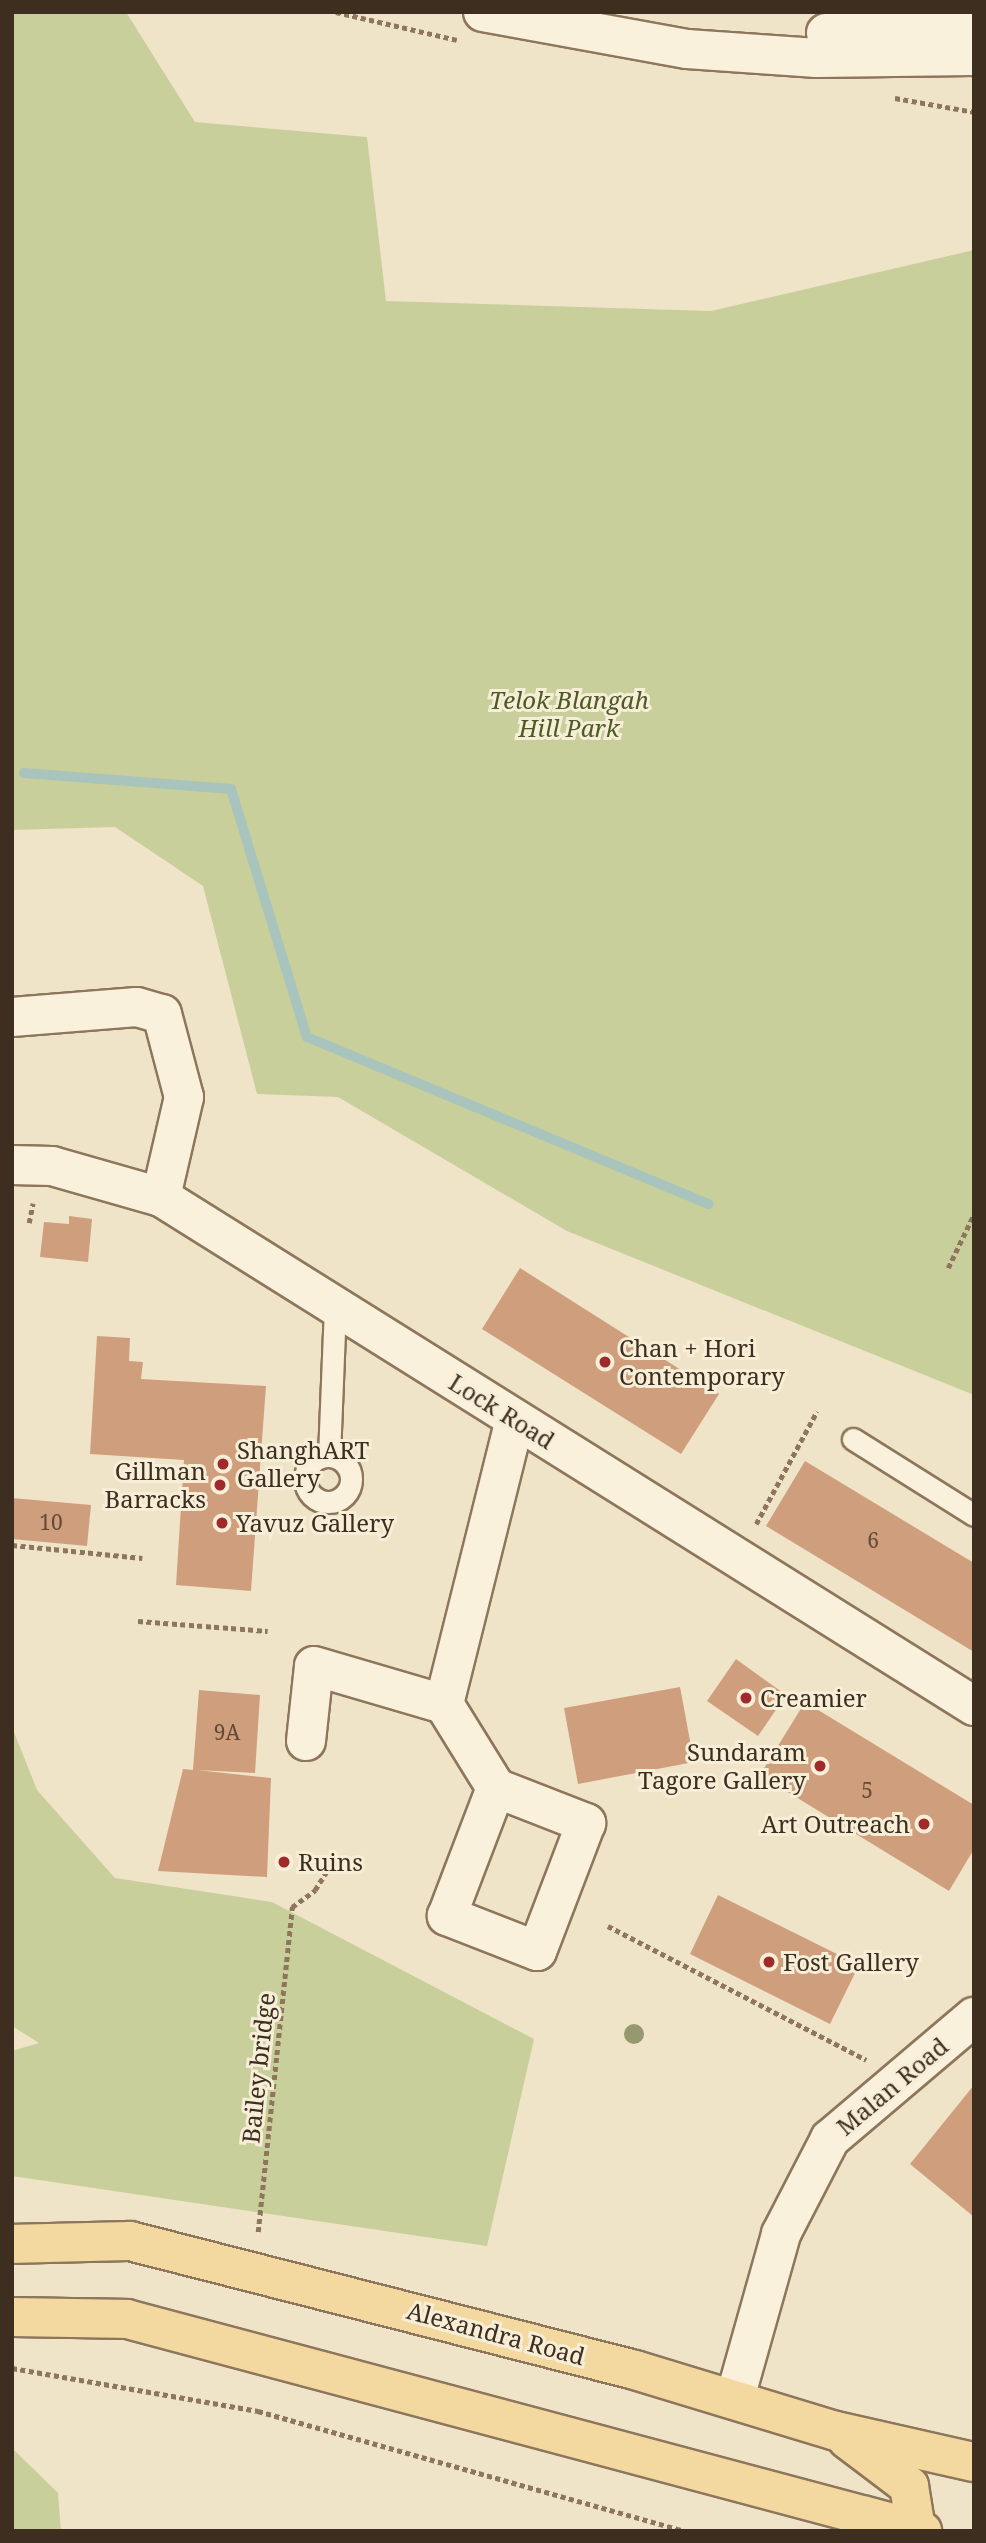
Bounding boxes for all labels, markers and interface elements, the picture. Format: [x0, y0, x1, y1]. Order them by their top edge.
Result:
park label: Telok Blangah Hill Park [489, 686, 649, 742]
place label: Chan + Hori Contemporary [619, 1334, 785, 1390]
marker: Chan + Hori Contemporary [597, 1354, 613, 1370]
street label: Lock Road [444, 1367, 560, 1455]
place label: ShanghART Gallery [237, 1436, 369, 1492]
marker: ShanghART Gallery [215, 1456, 231, 1472]
place label: Gillman Barracks [104, 1457, 206, 1513]
marker: Gillman Barracks [212, 1477, 228, 1493]
house number: 10 [39, 1509, 63, 1535]
place label: Yavuz Gallery [236, 1509, 394, 1537]
marker: Yavuz Gallery [214, 1515, 230, 1531]
house number: 6 [867, 1527, 879, 1553]
place label: Creamier [760, 1684, 867, 1712]
marker: Creamier [738, 1690, 754, 1706]
house number: 9A [214, 1719, 240, 1745]
place label: Sundaram Tagore Gallery [638, 1738, 806, 1794]
marker: Sundaram Tagore Gallery [812, 1758, 828, 1774]
house number: 5 [861, 1777, 873, 1803]
place label: Art Outreach [761, 1810, 910, 1838]
marker: Art Outreach [916, 1816, 932, 1832]
place label: Ruins [298, 1848, 363, 1876]
marker: Ruins [276, 1854, 292, 1870]
place label: Fost Gallery [783, 1948, 919, 1976]
marker: Fost Gallery [761, 1954, 777, 1970]
street label: Bailey bridge [236, 1991, 280, 2145]
street label: Malan Road [830, 2031, 954, 2141]
street label: Alexandra Road [404, 2295, 588, 2371]

